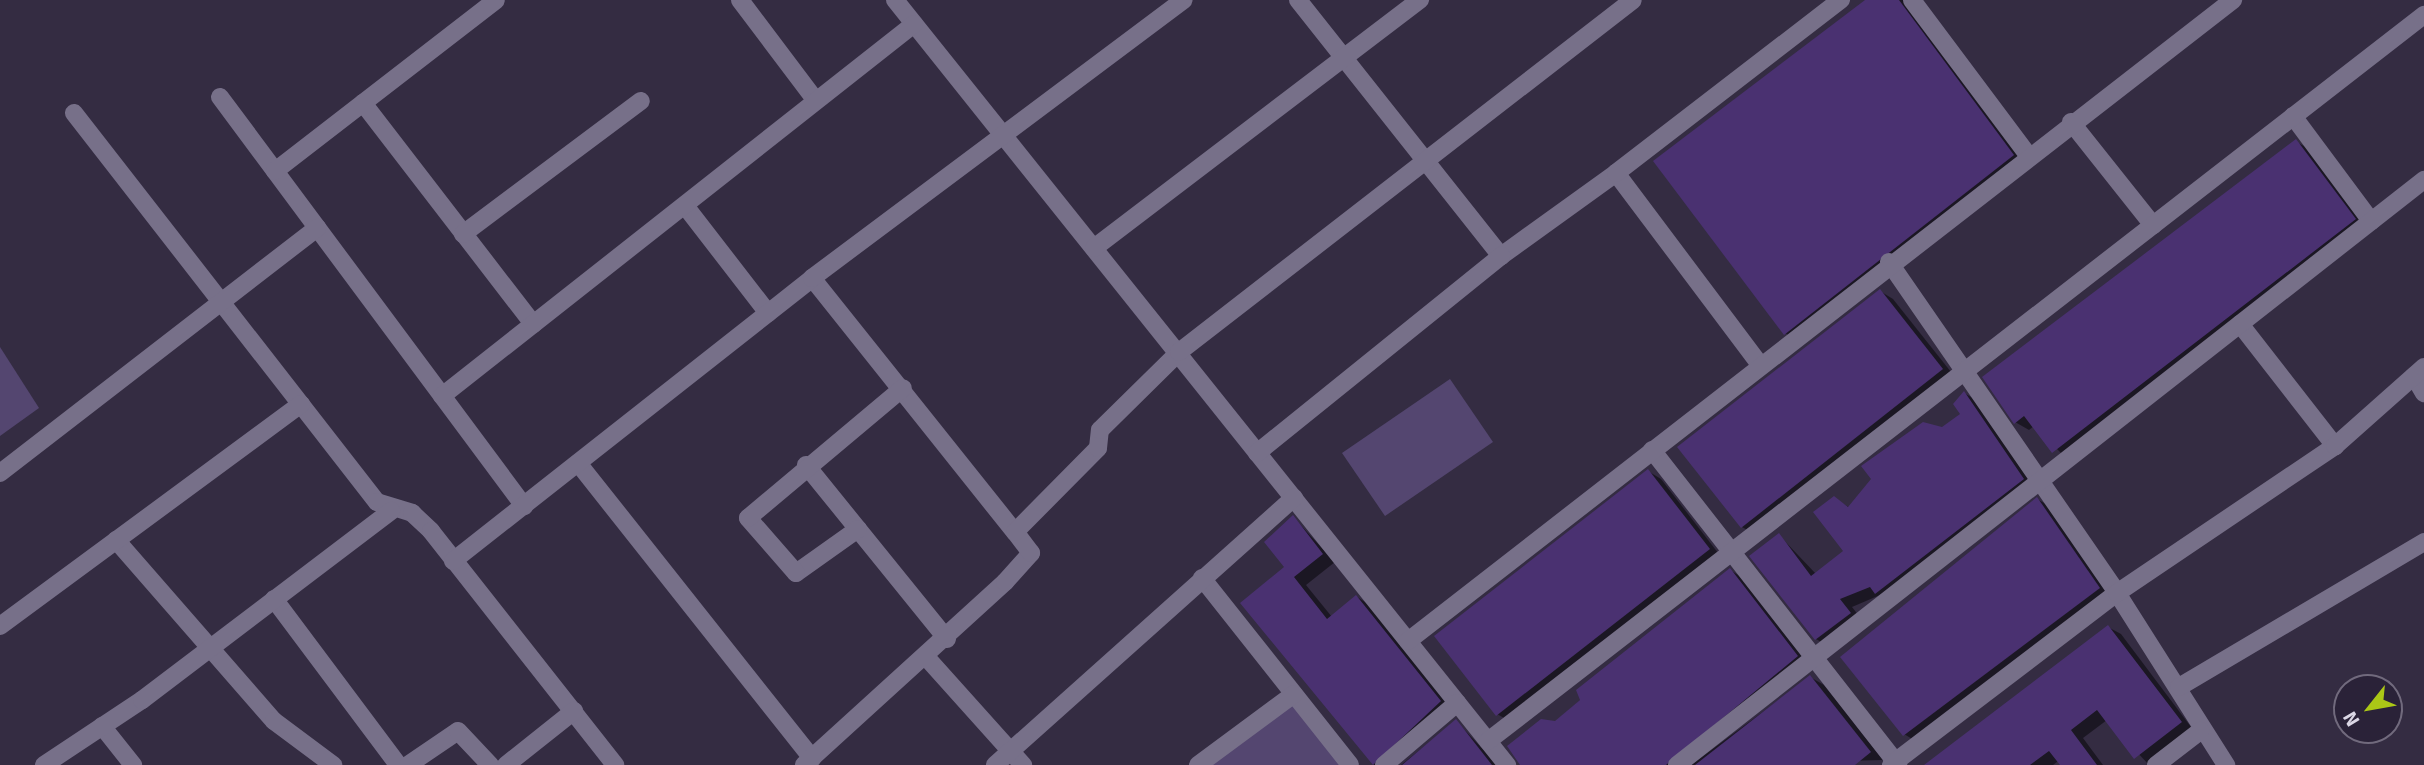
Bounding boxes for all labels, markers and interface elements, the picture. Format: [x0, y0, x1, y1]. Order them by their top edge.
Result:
north arrow [2333, 674, 2403, 744]
text: N [2338, 707, 2365, 731]

